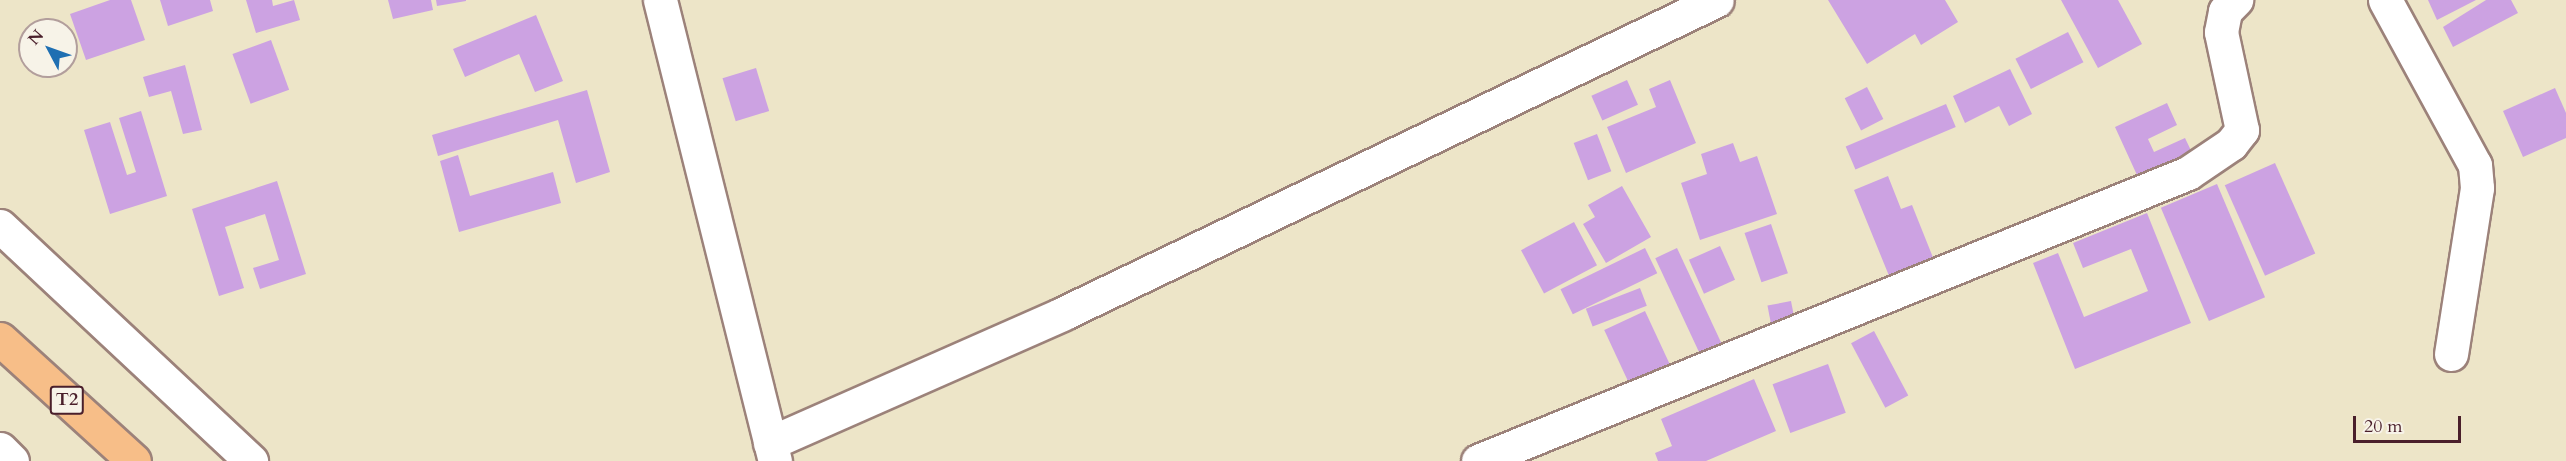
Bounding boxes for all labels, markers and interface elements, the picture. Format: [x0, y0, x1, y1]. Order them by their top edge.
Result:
north arrow [18, 18, 78, 78]
text: N [23, 25, 49, 50]
road number: T2 [49, 385, 85, 415]
scale bar [2356, 404, 2464, 442]
text: 20 m [2364, 414, 2403, 439]

